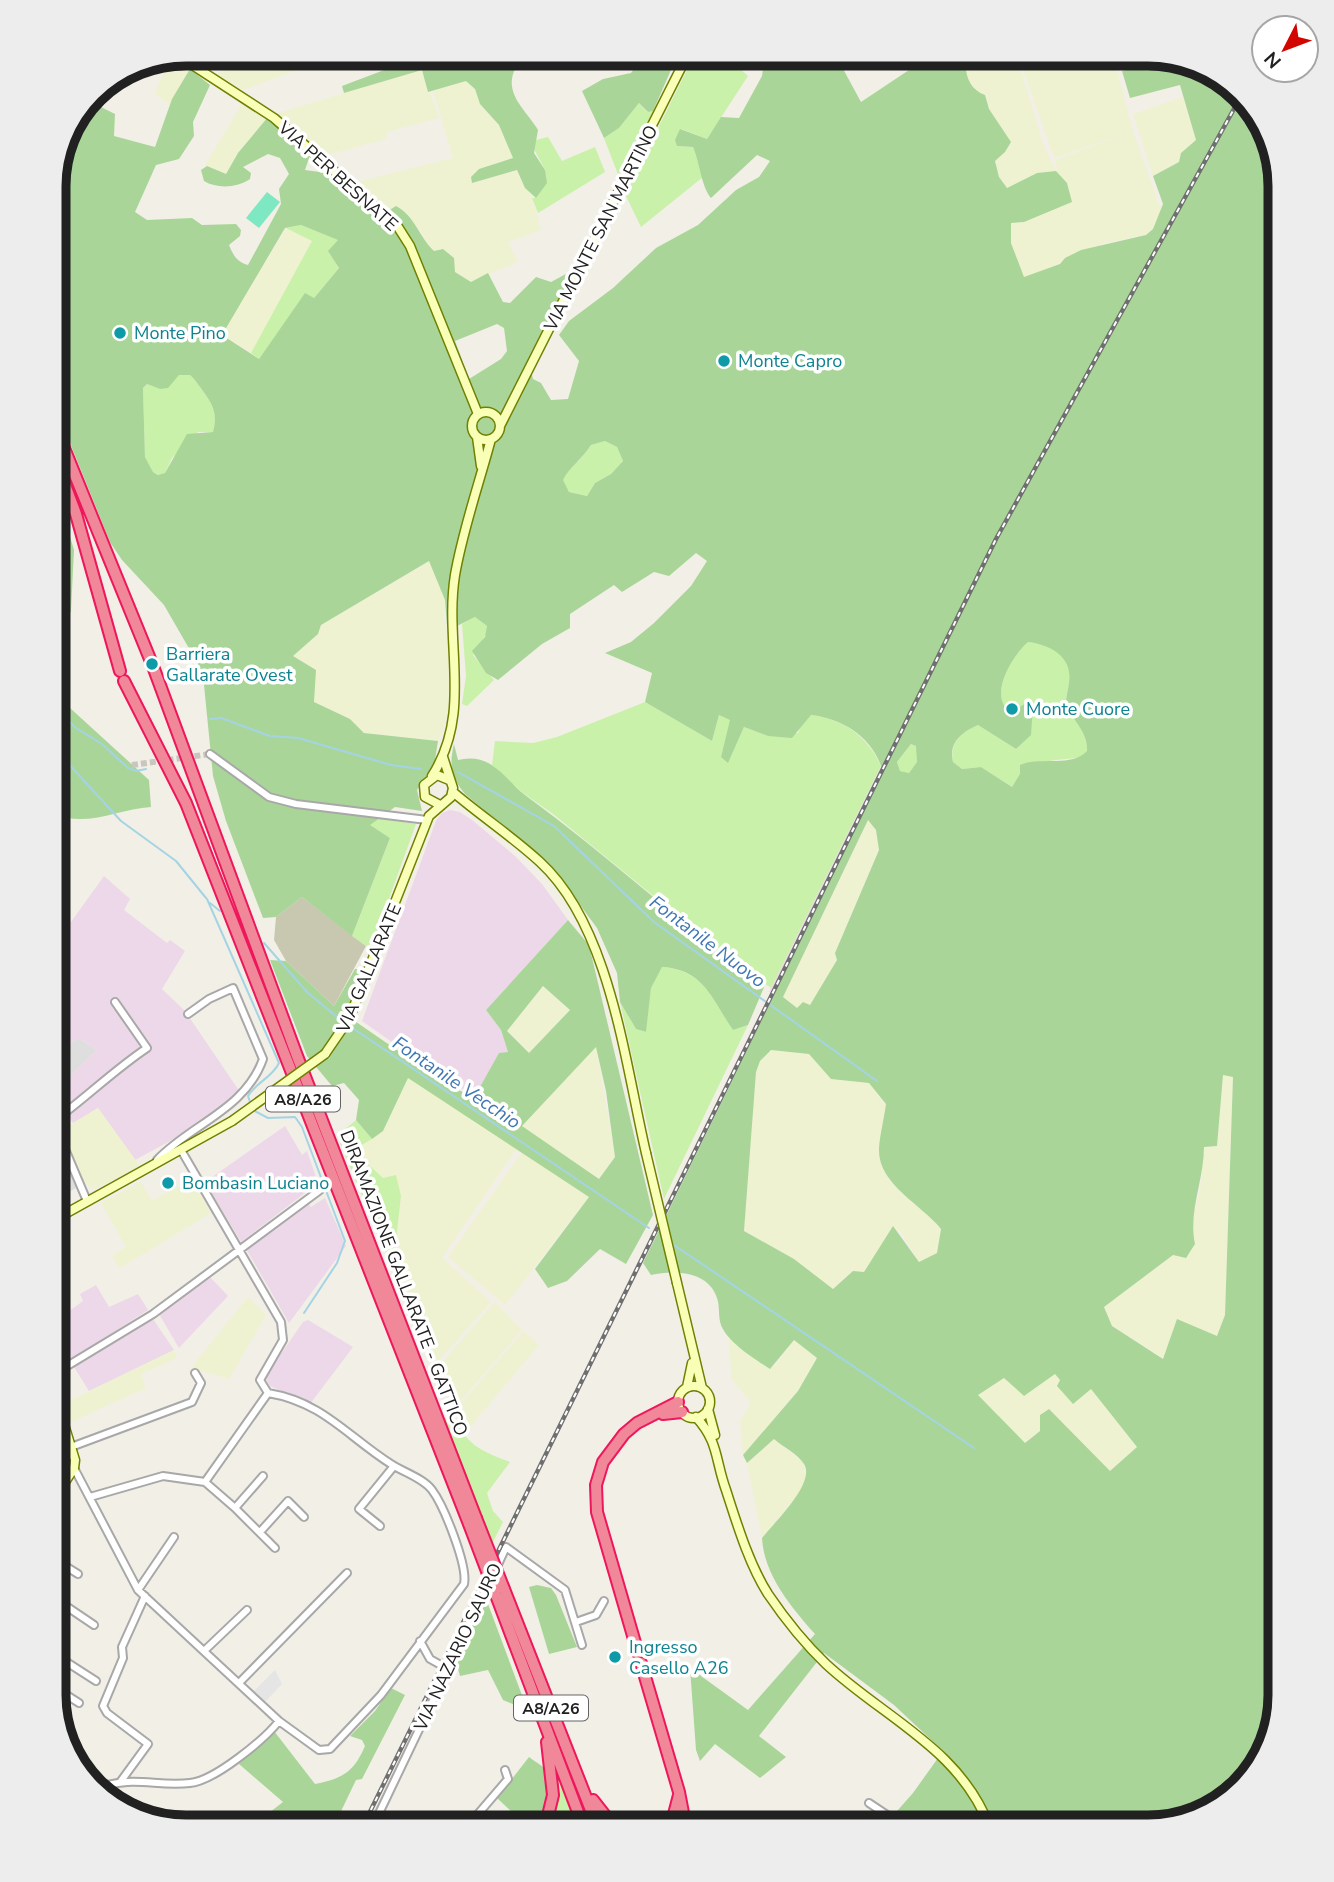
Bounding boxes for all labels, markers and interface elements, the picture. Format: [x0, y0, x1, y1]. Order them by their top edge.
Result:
north arrow [1250, 14, 1320, 84]
text: N [1259, 46, 1288, 74]
street label: VIA PER BESNATE [272, 115, 403, 236]
street label: VIA MONTE SAN MARTINO [538, 121, 663, 336]
place label: Monte Pino [134, 321, 226, 345]
marker: Monte Pino [112, 325, 128, 341]
place label: Monte Capro [738, 349, 842, 373]
marker: Monte Capro [716, 353, 732, 369]
place label: Barriera Gallarate Ovest [166, 642, 293, 687]
marker: Barriera Gallarate Ovest [144, 656, 160, 672]
place label: Monte Cuore [1026, 697, 1130, 721]
marker: Monte Cuore [1004, 701, 1020, 717]
water label: Fontanile Nuovo [644, 890, 771, 994]
street label: VIA GALLARATE [331, 900, 407, 1037]
water label: Fontanile Vecchio [387, 1030, 526, 1135]
road number: A8/A26 [266, 1086, 340, 1112]
street label: DIRAMAZIONE GALLARATE - GATTICO [334, 1127, 474, 1439]
place label: Bombasin Luciano [182, 1171, 329, 1195]
marker: Bombasin Luciano [160, 1175, 176, 1191]
street label: VIA NAZARIO SAURO [408, 1559, 507, 1736]
place label: Ingresso Casello A26 [629, 1635, 729, 1680]
marker: Ingresso Casello A26 [607, 1649, 623, 1665]
road number: A8/A26 [514, 1696, 588, 1720]

